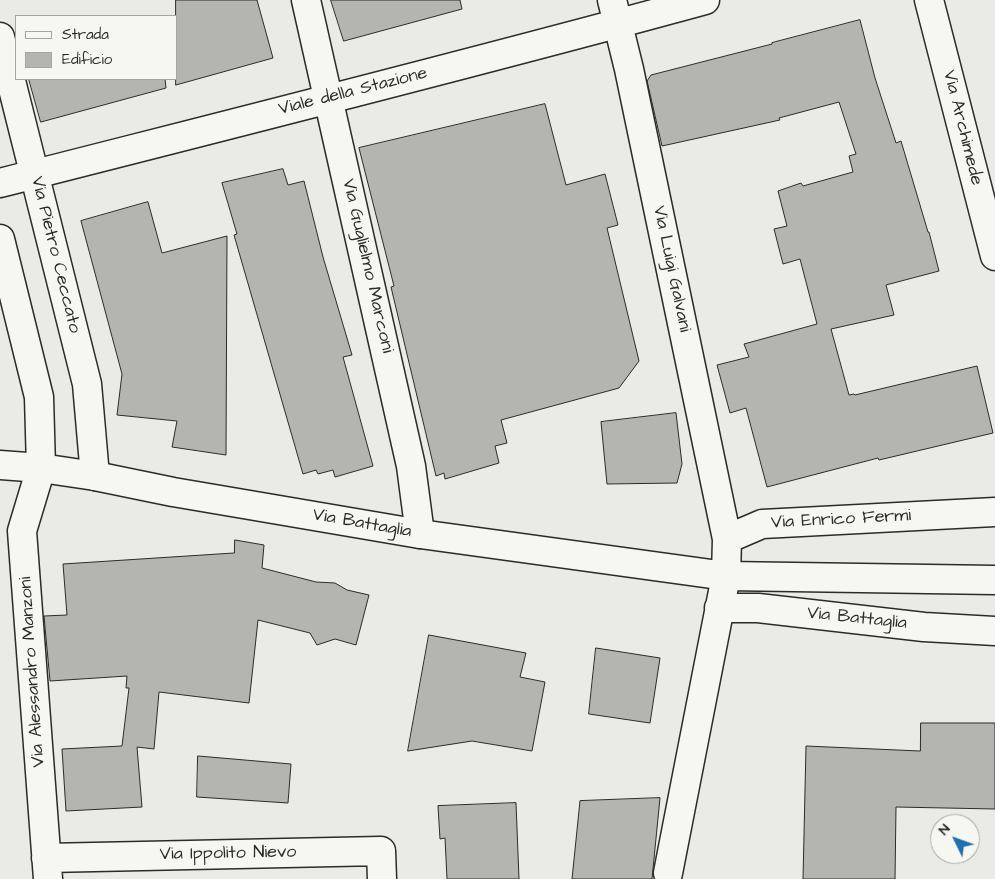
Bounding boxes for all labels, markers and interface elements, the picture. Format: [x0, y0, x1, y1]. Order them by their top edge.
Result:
legend [15, 15, 178, 80]
text: Strada [62, 24, 109, 45]
text: Edificio [62, 49, 112, 70]
street label: Viale della Stazione [276, 63, 430, 121]
street label: Via Archimede [937, 68, 987, 188]
street label: Via Pietro Ceccato [25, 174, 85, 336]
street label: Via Guglielmo Marconi [336, 177, 398, 355]
street label: Via Luigi Galvani [647, 204, 695, 334]
street label: Via Battaglia [311, 505, 413, 543]
street label: Via Enrico Fermi [770, 506, 912, 534]
street label: Via Alessandro Manzoni [16, 576, 50, 768]
street label: Via Battaglia [806, 603, 908, 635]
north arrow [930, 814, 980, 864]
text: N [934, 820, 955, 840]
street label: Via Ippolito Nievo [160, 842, 296, 866]

